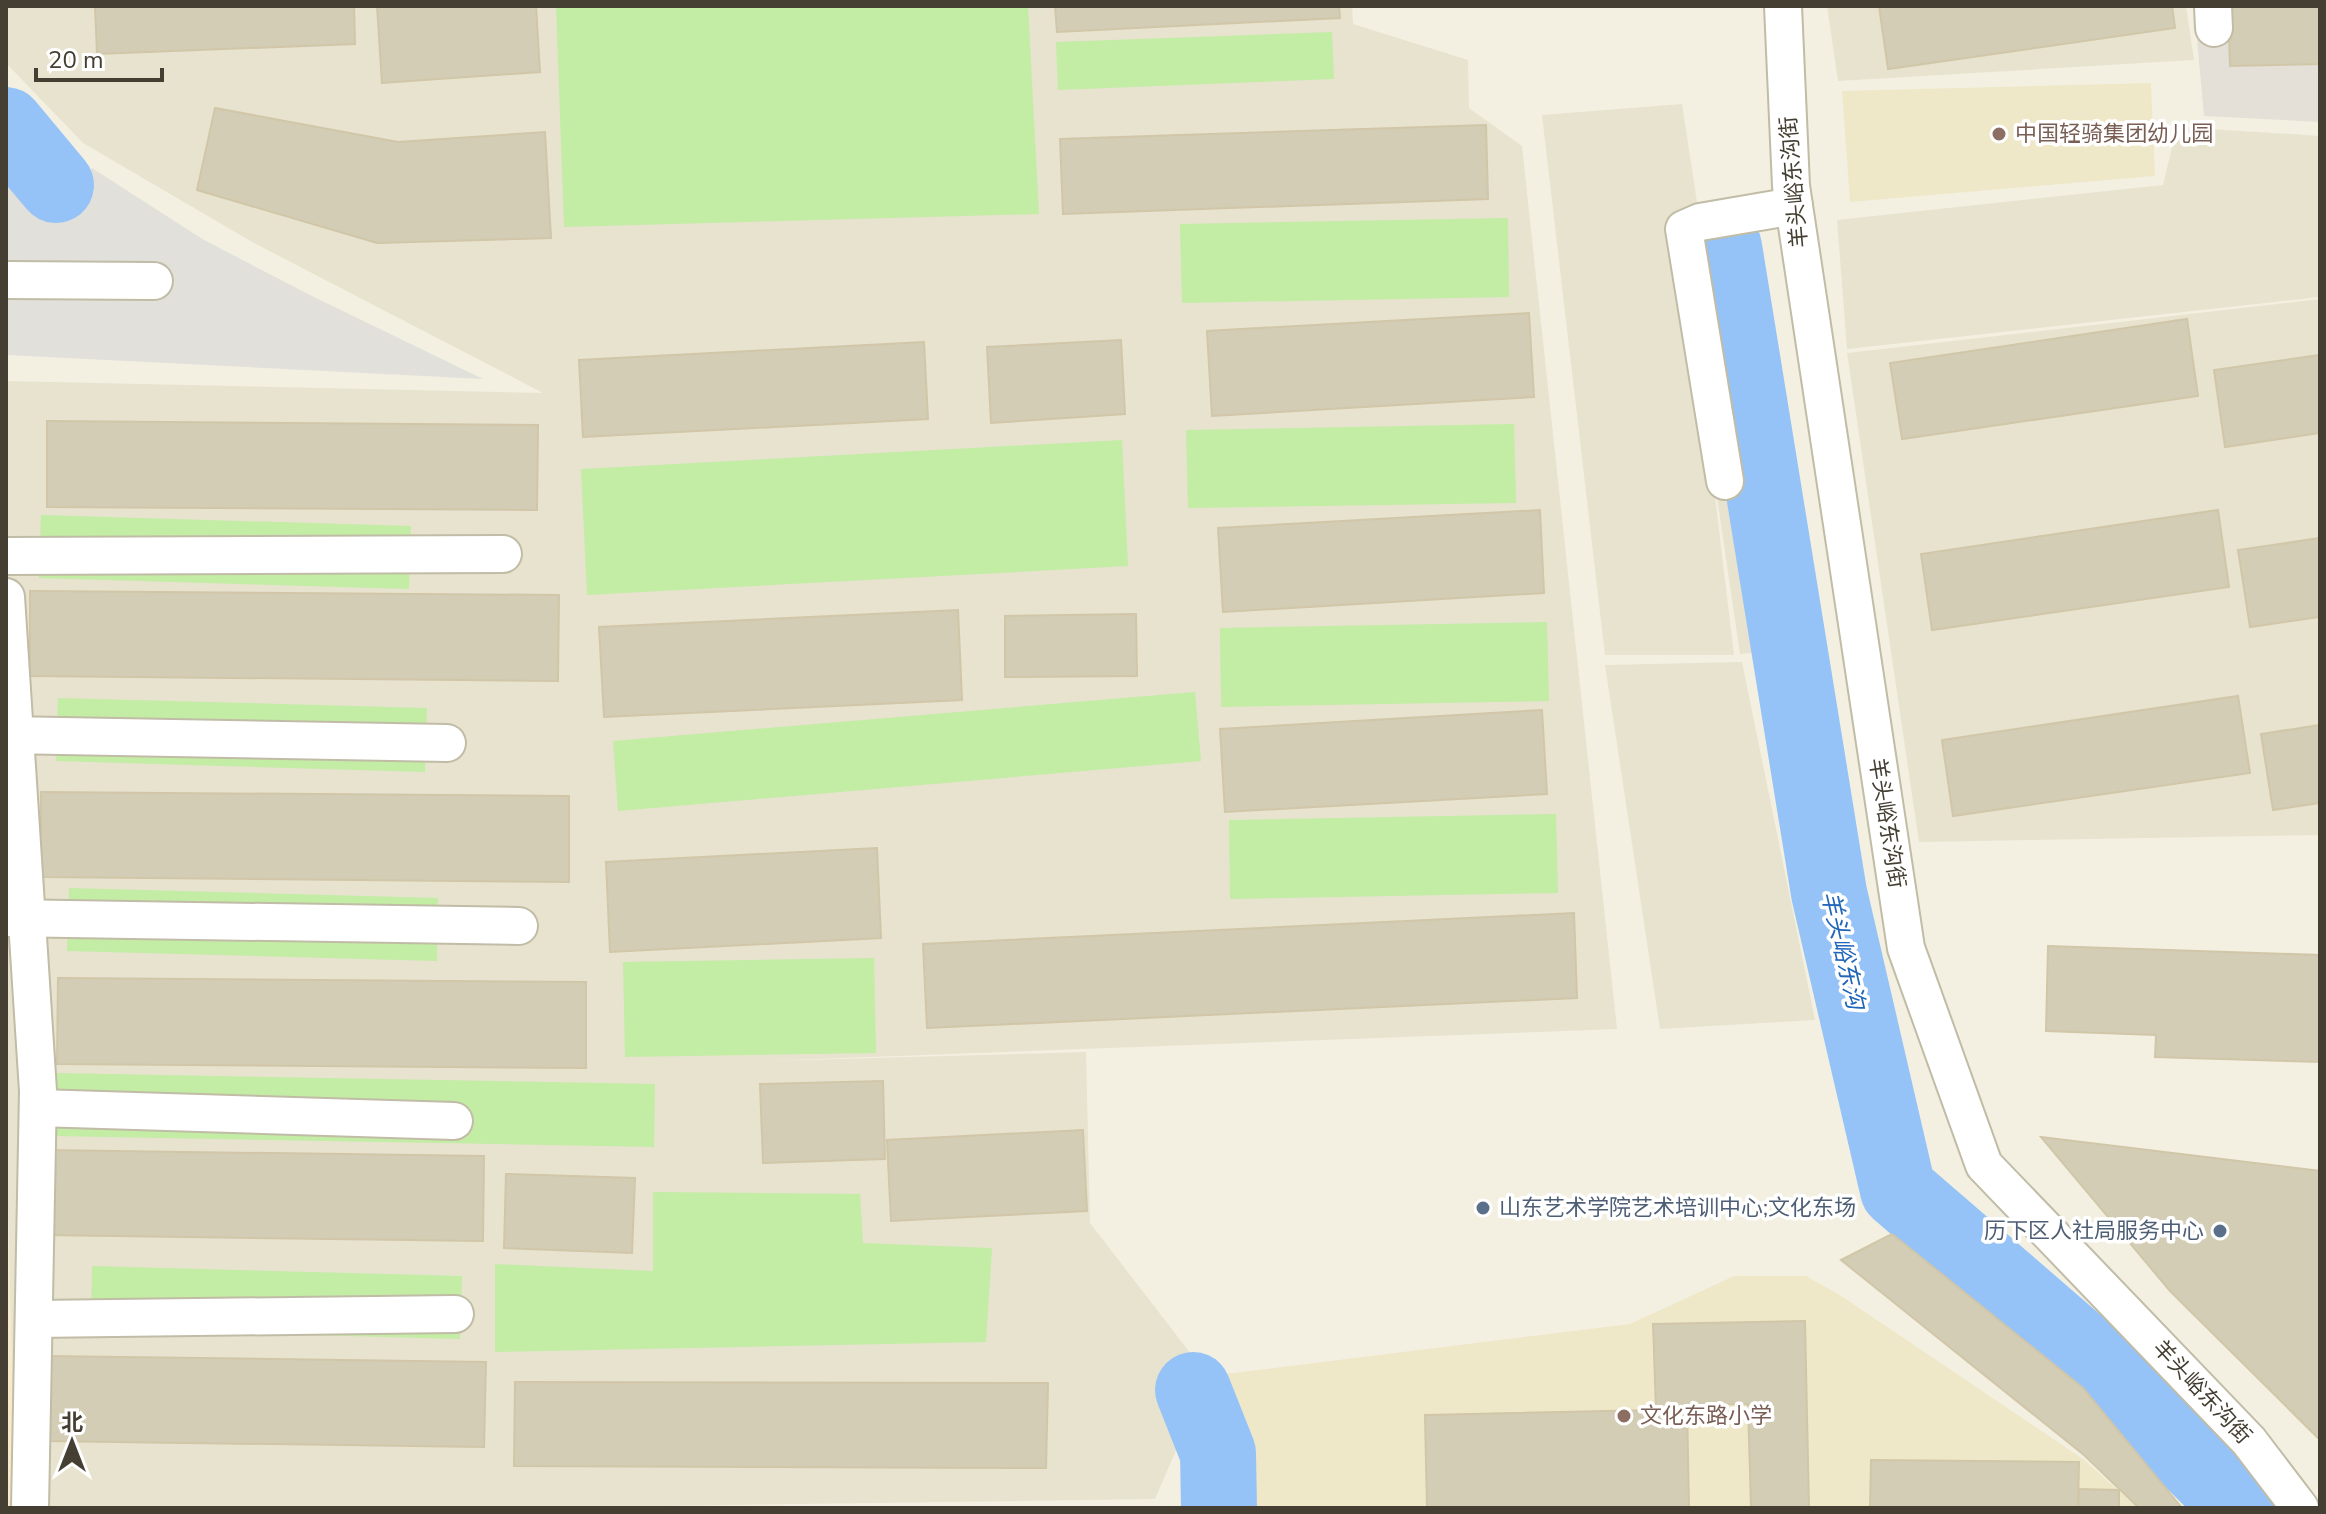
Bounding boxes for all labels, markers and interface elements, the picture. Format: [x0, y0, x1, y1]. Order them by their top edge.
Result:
scale bar [36, 32, 162, 82]
text: 20 m [48, 44, 104, 76]
street label: 羊头峪东沟街 [1773, 115, 1815, 249]
place label: 中国轻骑集团幼儿园 [2015, 119, 2213, 149]
marker: 中国轻骑集团幼儿园 [1990, 125, 2008, 143]
street label: 羊头峪东沟街 [1862, 755, 1912, 891]
water label: 羊头峪东沟 [1814, 888, 1873, 1015]
place label: 山东艺术学院艺术培训中心;文化东场 [1499, 1193, 1856, 1223]
marker: 山东艺术学院艺术培训中心;文化东场 [1474, 1199, 1492, 1217]
place label: 历下区人社局服务中心 [1984, 1216, 2204, 1246]
marker: 历下区人社局服务中心 [2211, 1222, 2229, 1240]
street label: 羊头峪东沟街 [2146, 1333, 2258, 1451]
place label: 文化东路小学 [1640, 1401, 1772, 1431]
north arrow [32, 1402, 112, 1482]
marker: 文化东路小学 [1615, 1407, 1633, 1425]
text: 北 [61, 1408, 83, 1438]

